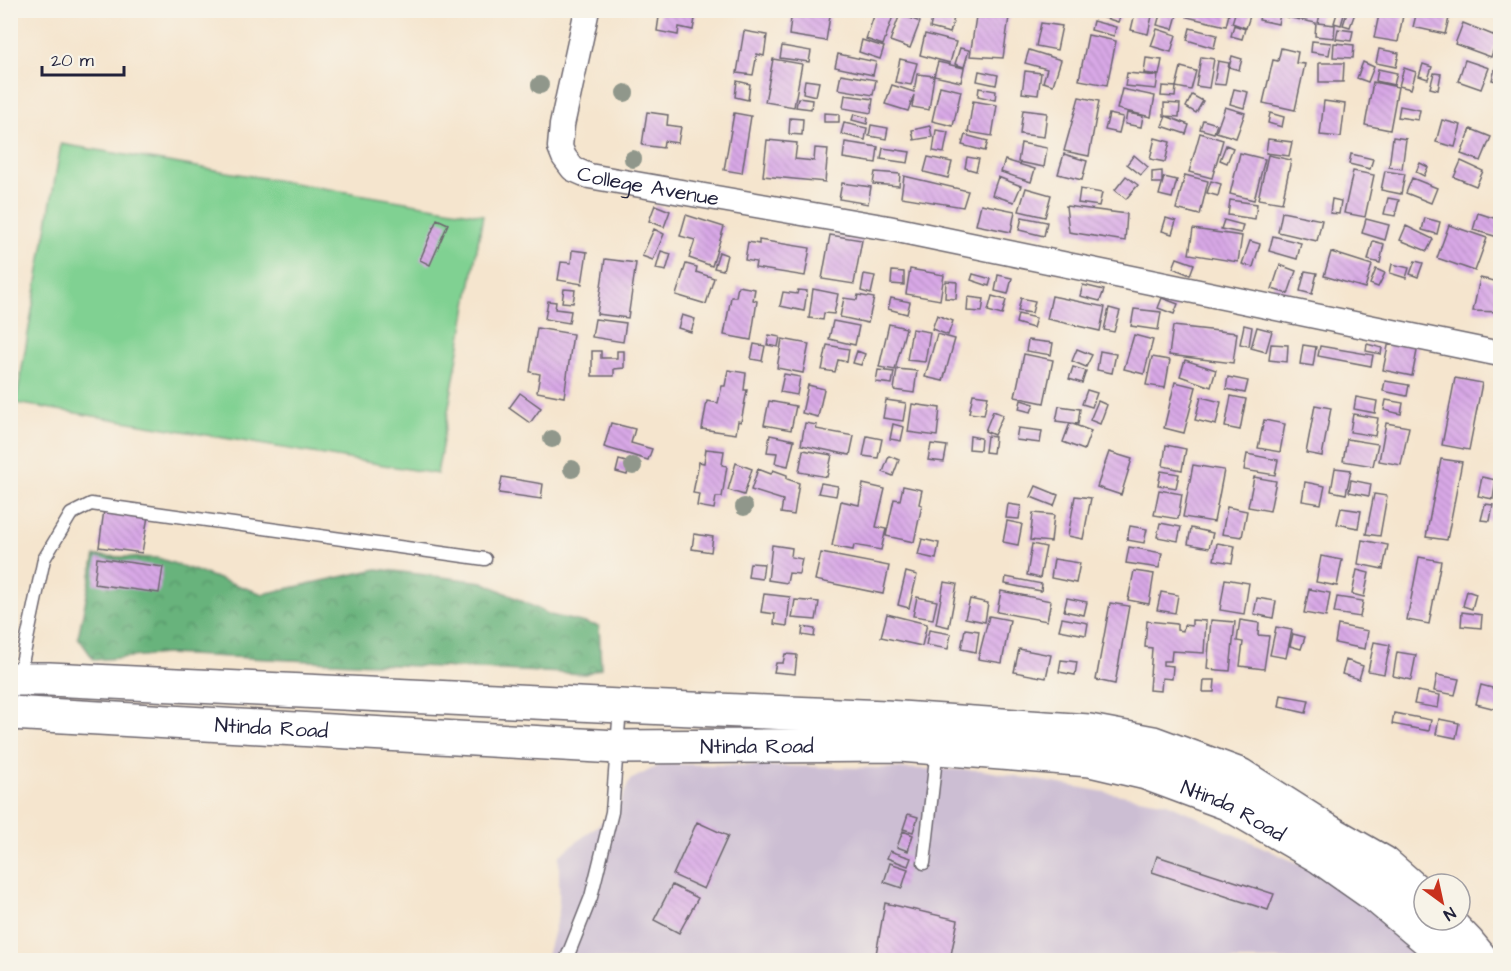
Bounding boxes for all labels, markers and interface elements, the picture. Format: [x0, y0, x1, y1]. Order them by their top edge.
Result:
scale bar [42, 39, 124, 77]
text: 20 m [51, 48, 94, 73]
street label: College Avenue [572, 158, 721, 213]
street label: Ntinda Road [214, 710, 329, 745]
street label: Ntinda Road [700, 731, 814, 761]
street label: Ntinda Road [1177, 773, 1291, 848]
north arrow [1412, 872, 1472, 932]
text: N [1439, 902, 1460, 926]

